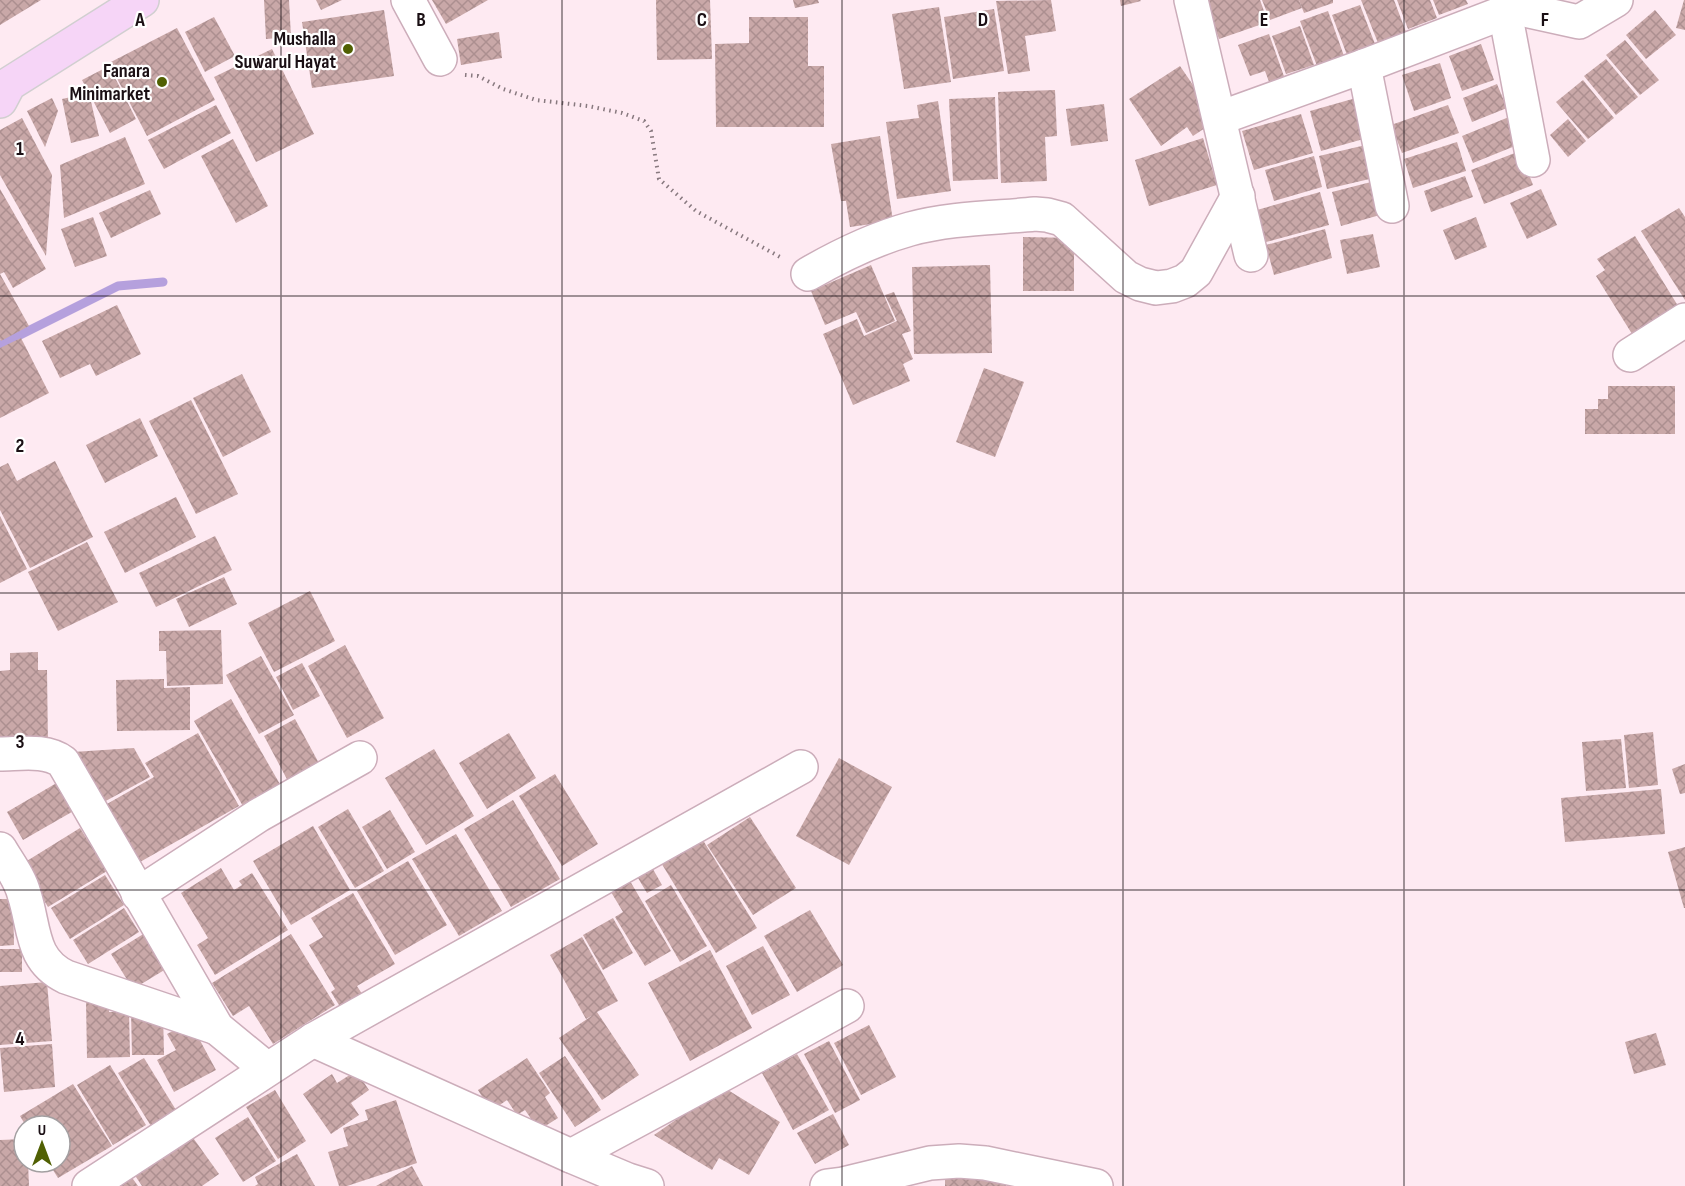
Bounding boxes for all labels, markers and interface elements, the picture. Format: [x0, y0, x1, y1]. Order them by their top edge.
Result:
text: A [134, 8, 145, 32]
text: B [416, 8, 426, 32]
text: C [697, 8, 707, 32]
text: D [978, 8, 988, 32]
text: E [1260, 8, 1268, 32]
text: F [1541, 8, 1549, 32]
place label: Mushalla Suwarul Hayat [235, 27, 336, 74]
marker: Mushalla Suwarul Hayat [341, 42, 355, 56]
place label: Fanara Minimarket [70, 59, 150, 106]
marker: Fanara Minimarket [155, 75, 169, 89]
text: 1 [16, 137, 24, 161]
text: 2 [16, 434, 24, 458]
text: 3 [16, 730, 25, 754]
text: 4 [15, 1027, 25, 1051]
north arrow [12, 1114, 72, 1174]
text: U [38, 1121, 46, 1140]

